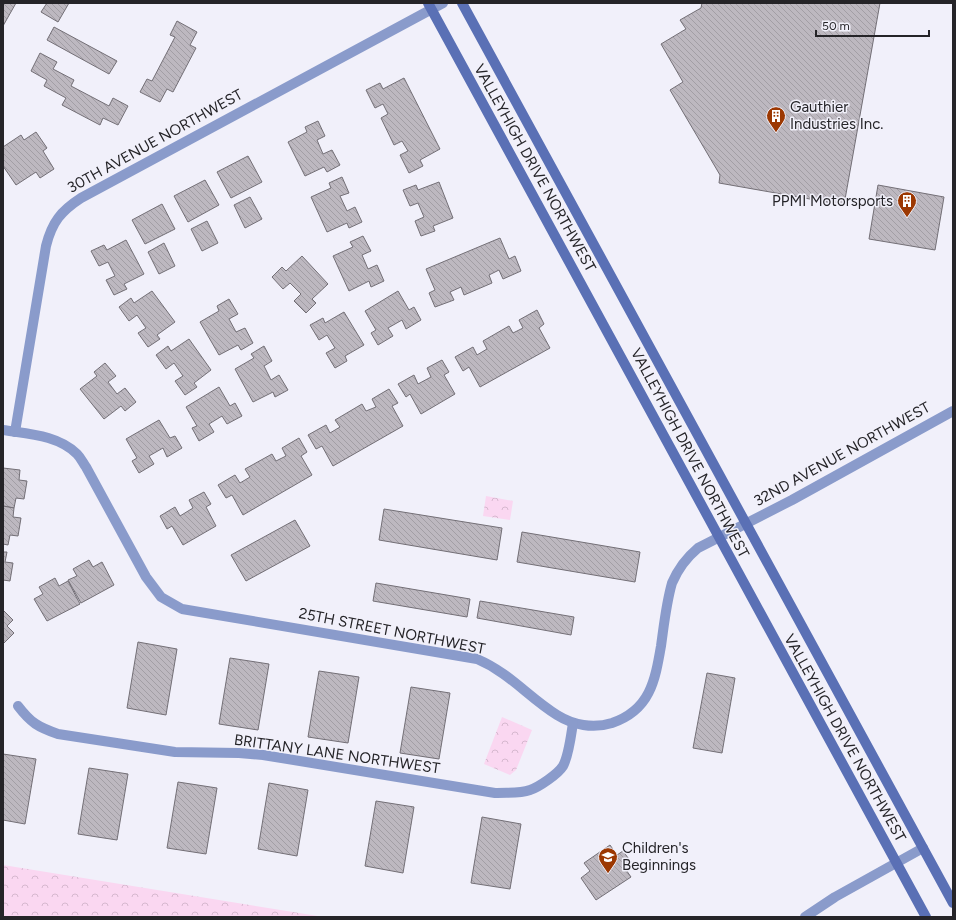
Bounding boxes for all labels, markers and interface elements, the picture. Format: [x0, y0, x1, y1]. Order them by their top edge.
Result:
scale bar [816, 12, 929, 38]
text: 50 m [822, 19, 850, 33]
street label: VALLEYHIGH DRIVE NORTHWEST [470, 61, 600, 276]
street label: 30TH AVENUE NORTHWEST [64, 85, 246, 197]
place label: Gauthier Industries Inc. [790, 98, 883, 133]
building icon: Gauthier Industries Inc. [765, 105, 787, 133]
building icon: PPMI Motorsports [896, 190, 918, 218]
place label: PPMI Motorsports [772, 192, 893, 210]
street label: VALLEYHIGH DRIVE NORTHWEST [627, 345, 753, 562]
street label: 32ND AVENUE NORTHWEST [751, 398, 934, 510]
street label: 25TH STREET NORTHWEST [297, 604, 488, 658]
street label: VALLEYHIGH DRIVE NORTHWEST [780, 631, 910, 846]
street label: BRITTANY LANE NORTHWEST [233, 731, 442, 777]
place label: Children's Beginnings [622, 839, 696, 874]
school or university icon: Children's Beginnings [597, 846, 619, 874]

